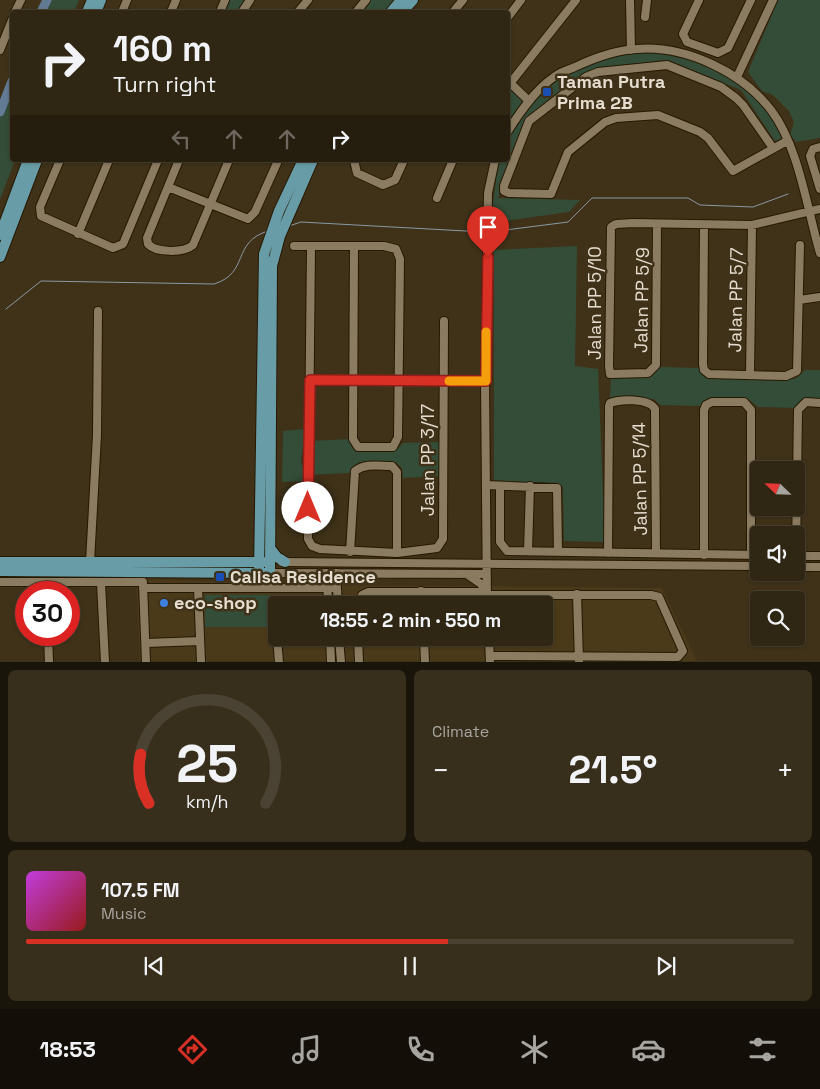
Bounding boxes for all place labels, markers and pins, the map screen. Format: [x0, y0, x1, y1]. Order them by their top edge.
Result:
place label: Taman Putra Prima 2B [557, 70, 666, 114]
marker: Taman Putra Prima 2B [541, 86, 553, 98]
pin [467, 206, 509, 257]
place label: Calisa Residence [230, 565, 376, 588]
marker: Calisa Residence [214, 571, 226, 583]
place label: eco-shop [174, 591, 257, 614]
marker: eco-shop [158, 597, 170, 609]

